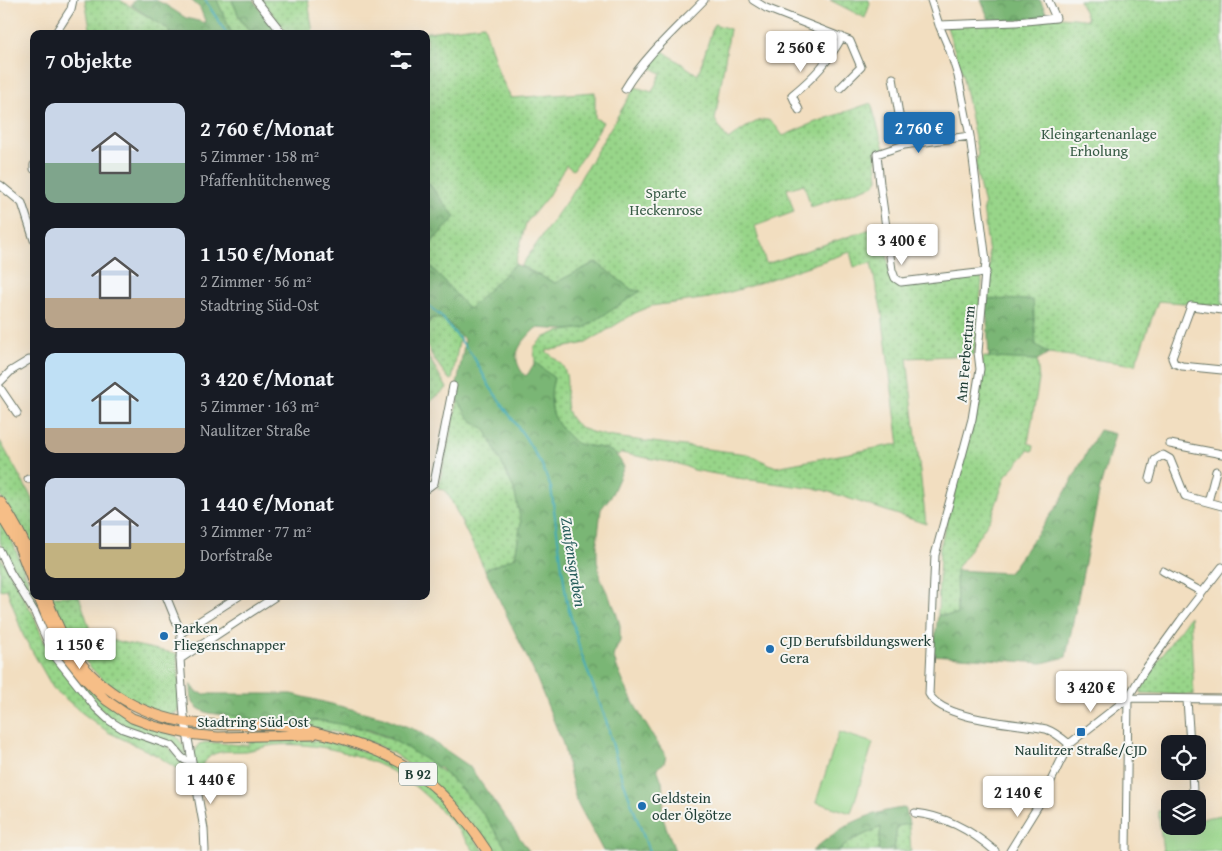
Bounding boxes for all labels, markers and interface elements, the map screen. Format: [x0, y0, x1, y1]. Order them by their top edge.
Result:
pin: 2 560 € [755, 30, 847, 73]
text: 2 560 € [777, 35, 825, 59]
text: 7 Objekte [45, 45, 132, 76]
icon: filters [387, 46, 415, 74]
pin: 2 760 € [873, 112, 965, 154]
text: 2 760 €/Monat [200, 113, 334, 144]
text: 2 760 € [895, 116, 943, 140]
icon: home [85, 123, 145, 183]
park label: Kleingartenanlage Erholung [1041, 123, 1157, 161]
text: 5 Zimmer · 158 m² [200, 144, 319, 168]
text: Pfaffenhütchenweg [200, 168, 330, 192]
park label: Sparte Heckenrose [630, 182, 702, 220]
pin: 3 400 € [856, 224, 948, 266]
text: 3 400 € [878, 228, 926, 252]
text: 1 150 €/Monat [200, 238, 334, 269]
icon: home [85, 248, 145, 308]
text: 2 Zimmer · 56 m² [200, 269, 312, 293]
text: Stadtring Süd-Ost [200, 293, 319, 317]
street label: Am Ferberturm [950, 304, 980, 403]
text: 3 420 €/Monat [200, 363, 334, 394]
icon: home [85, 373, 145, 433]
text: 5 Zimmer · 163 m² [200, 394, 319, 418]
text: Naulitzer Straße [200, 418, 310, 442]
text: 1 440 €/Monat [200, 488, 334, 519]
icon: home [85, 498, 145, 558]
water label: Zaufensgraben [555, 515, 593, 609]
text: 3 Zimmer · 77 m² [200, 519, 312, 543]
text: Dorfstraße [200, 543, 273, 567]
place label: Parken Fliegenschnapper [174, 617, 285, 655]
pin: 1 150 € [34, 628, 126, 670]
marker: Parken Fliegenschnapper [158, 630, 170, 642]
place label: CJD Berufsbildungswerk Gera [780, 630, 932, 668]
text: 1 150 € [56, 632, 104, 656]
marker: CJD Berufsbildungswerk Gera [764, 643, 776, 655]
pin: 3 420 € [1045, 670, 1137, 713]
text: 3 420 € [1067, 675, 1115, 699]
street label: Stadtring Süd-Ost [197, 711, 309, 732]
marker: Naulitzer Straße/CJD [1075, 726, 1087, 738]
map controls [1161, 735, 1206, 835]
button: locate [1161, 735, 1206, 780]
place label: Naulitzer Straße/CJD [1015, 739, 1147, 760]
pin: 1 440 € [165, 762, 257, 805]
road number: B 92 [399, 762, 437, 786]
text: 1 440 € [187, 767, 235, 791]
pin: 2 140 € [972, 776, 1064, 818]
text: 2 140 € [994, 780, 1042, 804]
place label: Geldstein oder Ölgötze [652, 787, 732, 825]
button: layers [1161, 790, 1206, 835]
marker: Geldstein oder Ölgötze [636, 800, 648, 812]

